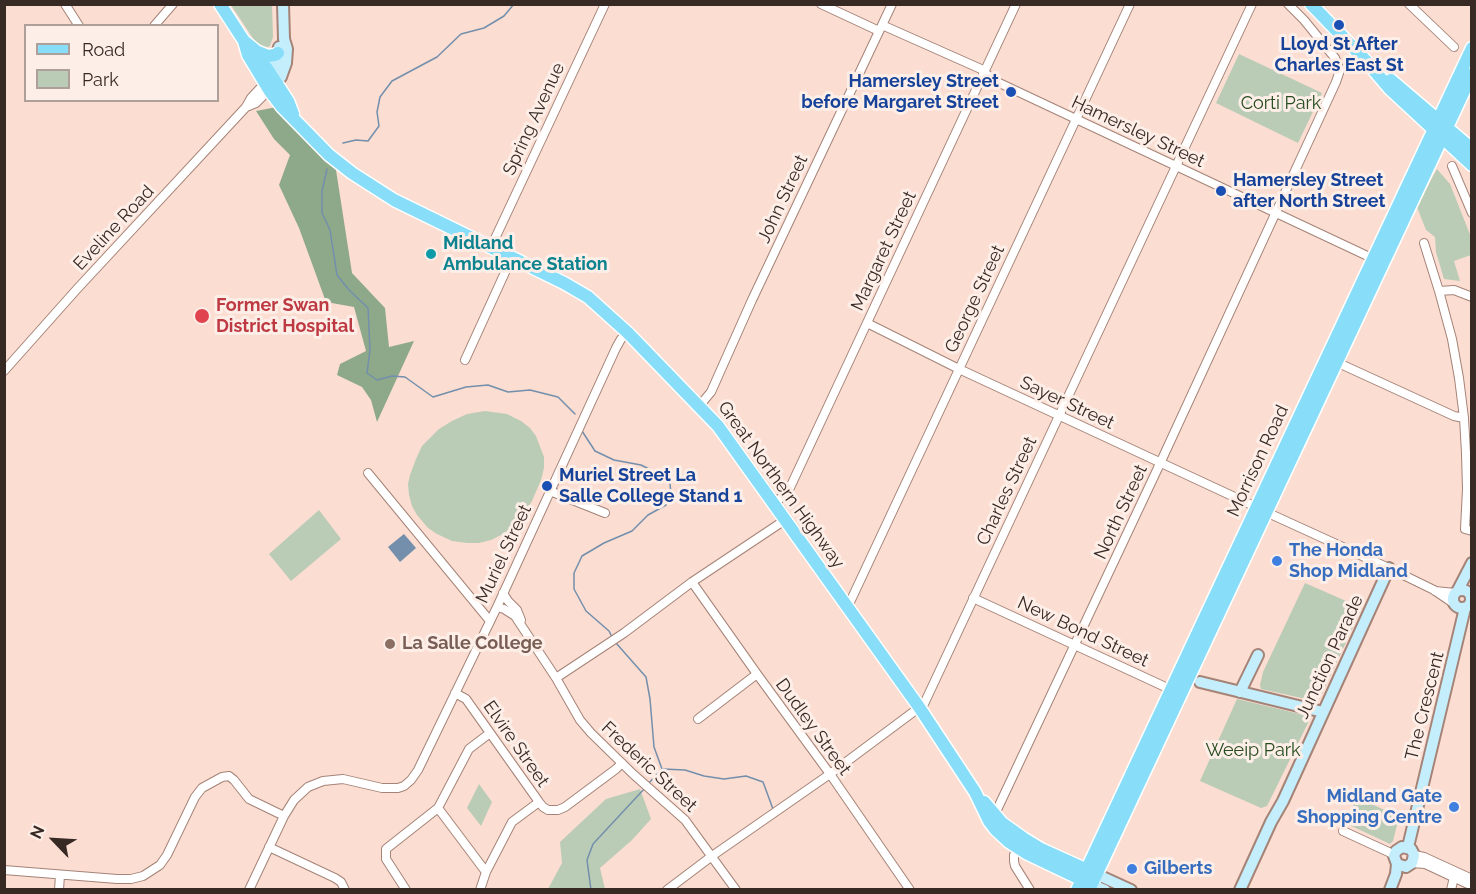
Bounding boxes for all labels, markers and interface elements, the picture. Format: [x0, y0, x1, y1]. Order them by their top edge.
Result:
marker: Lloyd St After Charles East St [1332, 18, 1346, 32]
legend [24, 24, 219, 102]
place label: Lloyd St After Charles East St [1274, 34, 1404, 76]
text: Road [82, 39, 125, 60]
street label: Spring Avenue [499, 59, 569, 179]
text: Park [82, 69, 119, 90]
place label: Hamersley Street before Margaret Street [801, 71, 999, 113]
marker: Hamersley Street before Margaret Street [1004, 85, 1018, 99]
street label: Hamersley Street [1068, 92, 1208, 172]
park label: Corti Park [1241, 93, 1321, 115]
street label: John Street [753, 152, 813, 246]
place label: Hamersley Street after North Street [1233, 170, 1385, 213]
street label: Eveline Road [69, 181, 159, 275]
marker: Hamersley Street after North Street [1214, 184, 1228, 198]
street label: Margaret Street [847, 188, 921, 314]
place label: Midland Ambulance Station [443, 233, 608, 276]
street label: George Street [941, 242, 1009, 356]
marker: Midland Ambulance Station [424, 247, 438, 261]
place label: Former Swan District Hospital [216, 295, 354, 338]
marker: Former Swan District Hospital [193, 307, 211, 325]
street label: Sayer Street [1017, 372, 1117, 434]
street label: Great Northern Highway [713, 397, 849, 573]
street label: Morrison Road [1223, 402, 1293, 520]
street label: Charles Street [972, 433, 1042, 549]
street label: North Street [1090, 461, 1152, 563]
place label: Muriel Street La Salle College Stand 1 [559, 465, 743, 508]
marker: Muriel Street La Salle College Stand 1 [540, 479, 554, 493]
street label: Muriel Street [472, 501, 536, 607]
place label: The Honda Shop Midland [1289, 540, 1408, 582]
marker: The Honda Shop Midland [1270, 554, 1284, 568]
street label: New Bond Street [1014, 592, 1152, 672]
street label: Junction Parade [1292, 592, 1368, 722]
place label: La Salle College [402, 633, 543, 655]
marker: La Salle College [383, 637, 397, 651]
street label: The Crescent [1401, 650, 1449, 762]
street label: Dudley Street [771, 674, 855, 780]
street label: Elvire Street [478, 697, 554, 791]
street label: Frederic Street [597, 717, 701, 817]
park label: Weeip Park [1205, 740, 1301, 762]
place label: Midland Gate Shopping Centre [1297, 786, 1442, 828]
marker: Midland Gate Shopping Centre [1447, 800, 1461, 814]
north arrow [24, 810, 84, 870]
text: N [26, 823, 48, 842]
place label: Gilberts [1144, 858, 1212, 880]
marker: Gilberts [1125, 862, 1139, 876]

